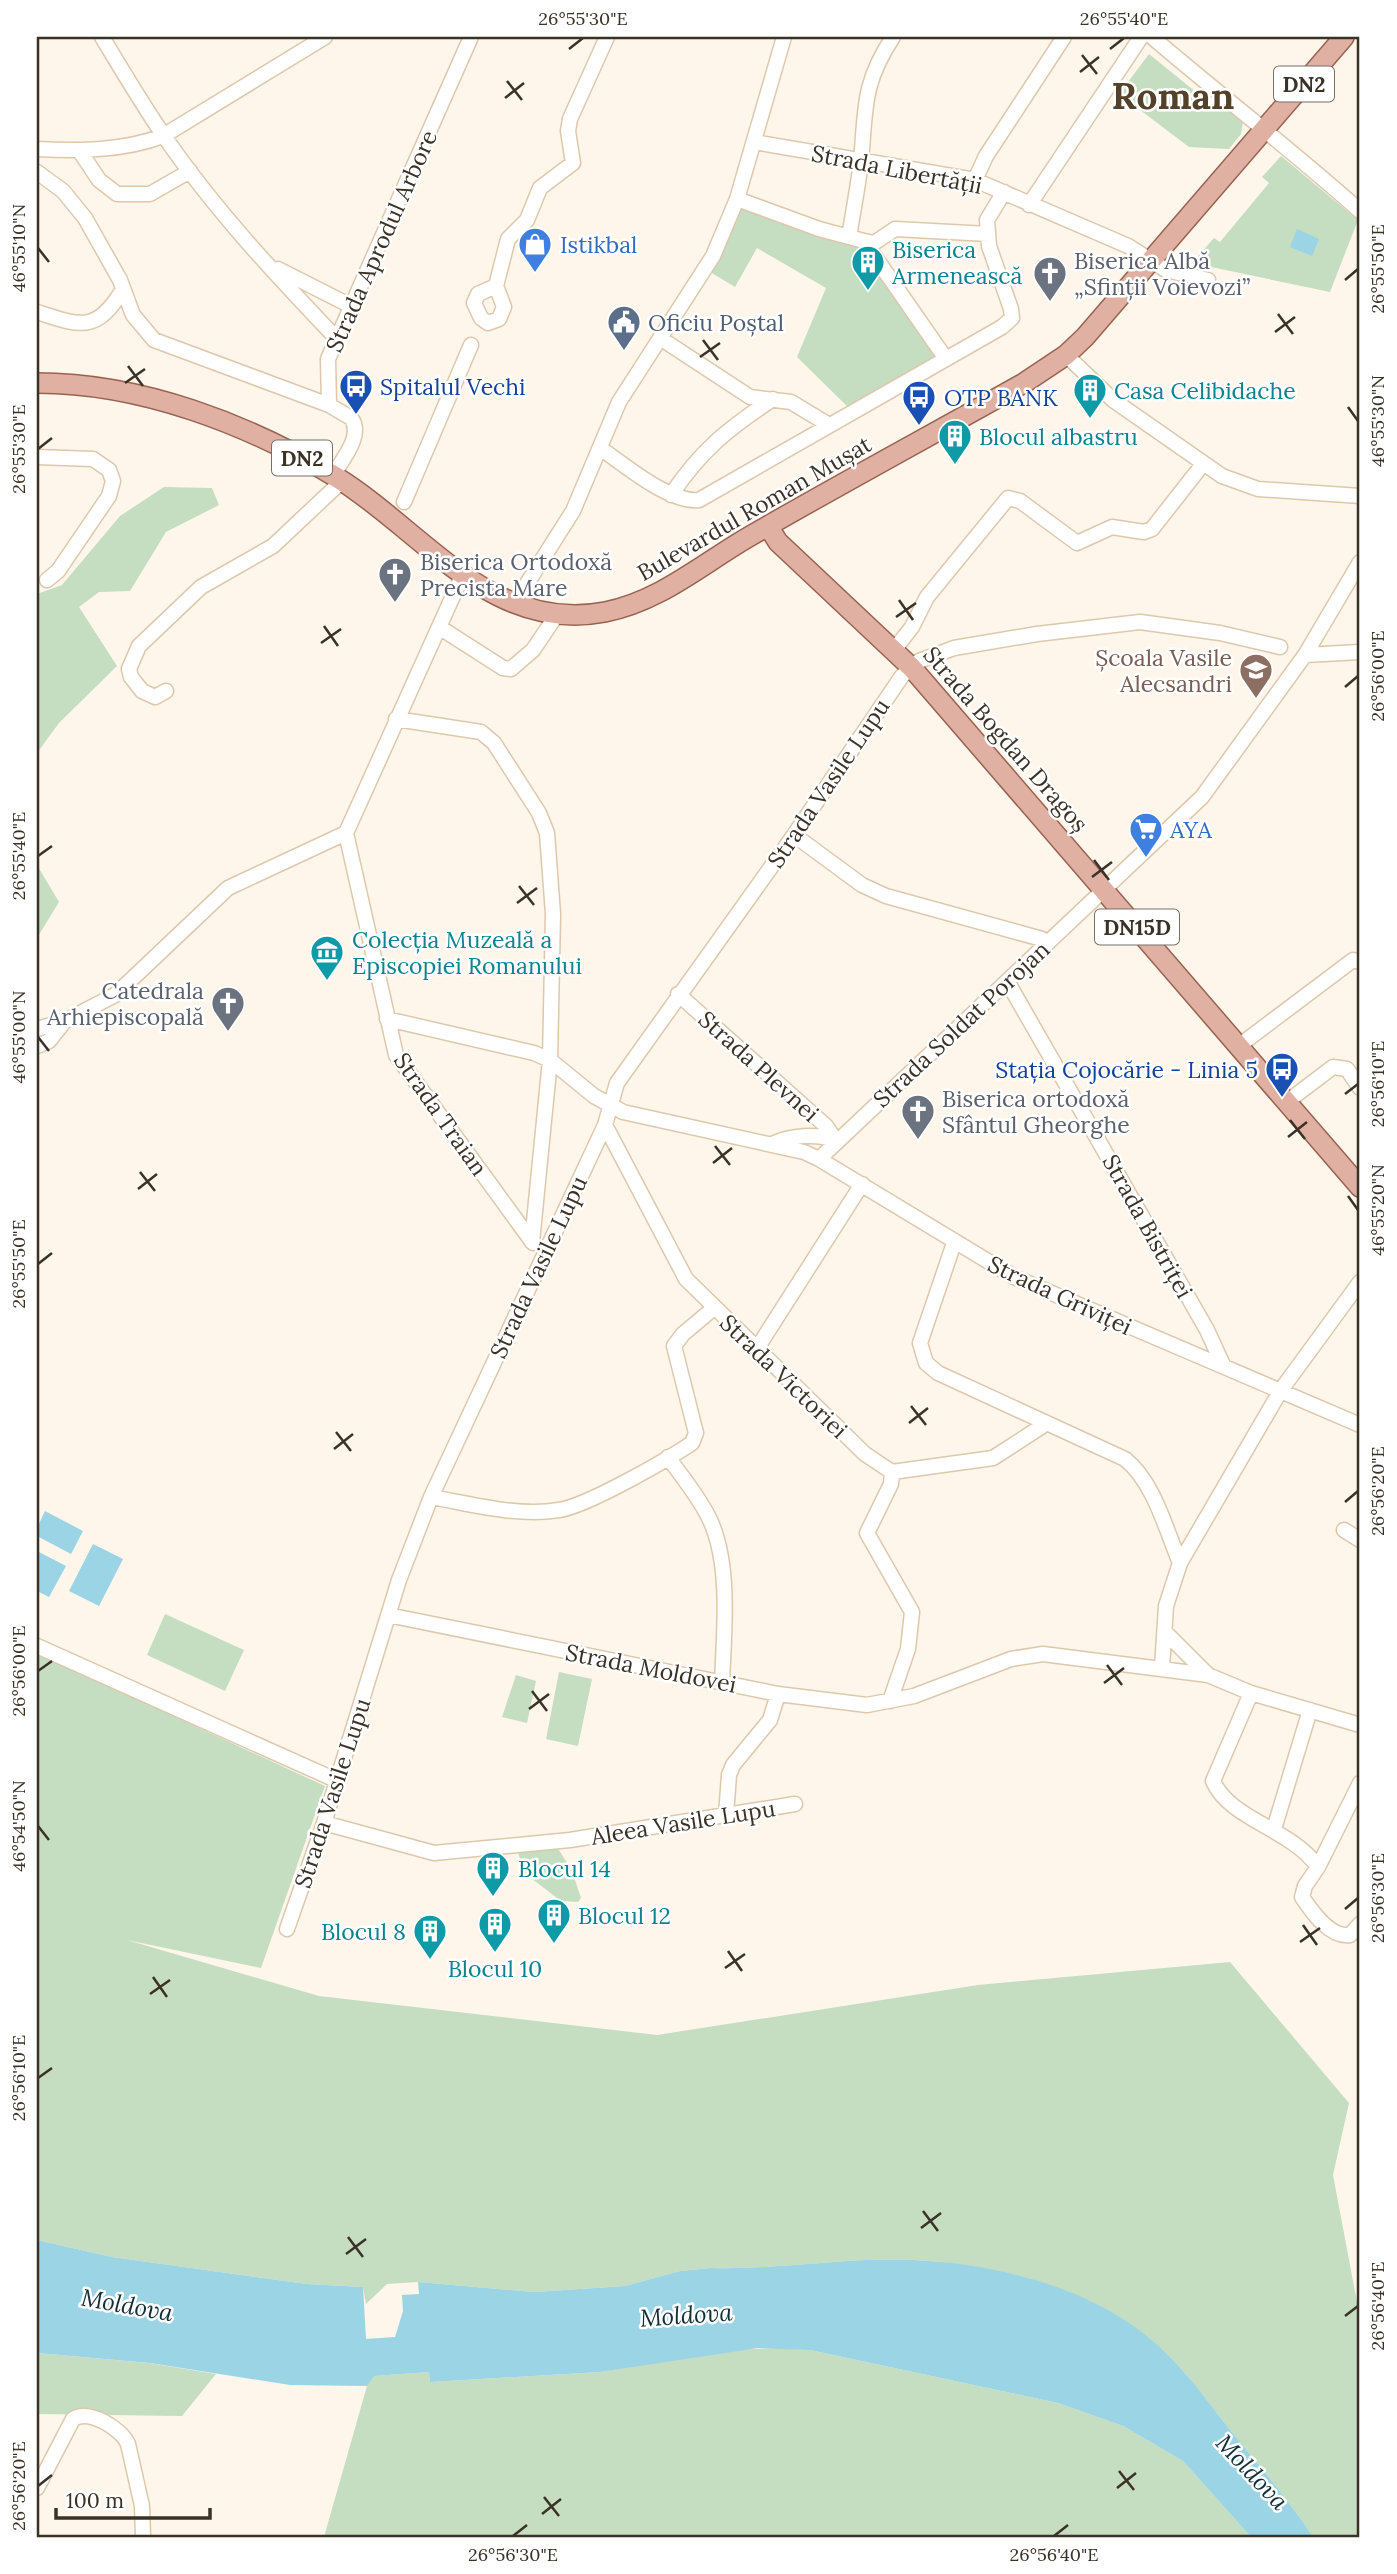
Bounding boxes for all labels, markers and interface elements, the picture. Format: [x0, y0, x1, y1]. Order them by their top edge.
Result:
text: 26°55'30"E [538, 7, 628, 30]
text: 26°55'40"E [1080, 7, 1168, 30]
road number: DN2 [1274, 66, 1334, 102]
district label: Roman [1112, 72, 1234, 119]
street label: Strada Aprodul Arbore [319, 126, 443, 356]
street label: Strada Libertății [809, 138, 985, 200]
text: 46°55'10"N [7, 204, 30, 292]
text: 26°55'50"E [1366, 224, 1389, 314]
shop icon: Istikbal [516, 225, 554, 274]
place label: Istikbal [560, 230, 637, 259]
place label: Biserica Armenească [891, 235, 1022, 290]
building icon: Biserica Armenească [849, 243, 887, 292]
place label: Biserica Albă „Sfinții Voievozi” [1074, 246, 1250, 301]
church icon: Biserica Albă „Sfinții Voievozi” [1031, 254, 1069, 303]
public building icon: Oficiu Poștal [605, 303, 643, 352]
place label: Oficiu Poștal [648, 308, 784, 337]
bus stop icon: Spitalul Vechi [337, 367, 375, 416]
building icon: Casa Celibidache [1071, 371, 1109, 420]
place label: Spitalul Vechi [380, 372, 525, 401]
text: 46°55'30"N [1366, 375, 1389, 467]
place label: Casa Celibidache [1114, 376, 1296, 405]
bus stop icon: OTP BANK [900, 378, 938, 427]
place label: OTP BANK [944, 383, 1058, 412]
text: 26°55'30"E [7, 404, 30, 494]
building icon: Blocul albastru [936, 417, 974, 466]
place label: Blocul albastru [979, 422, 1138, 451]
street label: Bulevardul Roman Mușat [632, 429, 876, 587]
road number: DN2 [272, 440, 332, 476]
place label: Biserica Ortodoxă Precista Mare [420, 547, 612, 602]
church icon: Biserica Ortodoxă Precista Mare [376, 555, 414, 604]
text: 26°56'00"E [1366, 630, 1389, 722]
street label: Strada Bogdan Dragoș [917, 640, 1095, 838]
place label: Școala Vasile Alecsandri [1095, 643, 1232, 698]
school or university icon: Școala Vasile Alecsandri [1237, 651, 1275, 700]
street label: Strada Vasile Lupu [761, 693, 895, 873]
supermarket icon: AYA [1127, 810, 1165, 859]
text: 26°55'40"E [7, 812, 30, 900]
place label: AYA [1169, 815, 1212, 844]
road number: DN15D [1095, 909, 1179, 944]
place label: Colecția Muzeală a Episcopiei Romanului [352, 925, 582, 980]
museum icon: Colecția Muzeală a Episcopiei Romanului [308, 933, 346, 982]
street label: Strada Soldat Porojan [867, 935, 1055, 1113]
place label: Catedrala Arhiepiscopală [46, 976, 204, 1031]
church icon: Catedrala Arhiepiscopală [209, 984, 247, 1033]
text: 46°55'00"N [7, 990, 30, 1084]
street label: Strada Plevnei [693, 1004, 825, 1128]
text: 26°56'10"E [1366, 1041, 1389, 1127]
street label: Strada Traian [388, 1047, 494, 1181]
bus stop icon: Stația Cojocărie - Linia 5 [1263, 1050, 1301, 1099]
place label: Stația Cojocărie - Linia 5 [995, 1055, 1258, 1084]
place label: Biserica ortodoxă Sfântul Gheorghe [942, 1084, 1130, 1139]
church icon: Biserica ortodoxă Sfântul Gheorghe [899, 1092, 937, 1141]
street label: Strada Bistriței [1097, 1149, 1199, 1303]
text: 46°55'20"N [1366, 1164, 1389, 1256]
street label: Strada Vasile Lupu [483, 1171, 593, 1363]
text: 26°55'50"E [7, 1219, 30, 1309]
street label: Strada Griviței [983, 1249, 1137, 1341]
street label: Strada Victoriei [714, 1308, 854, 1444]
text: 26°56'20"E [1366, 1446, 1389, 1536]
text: 26°56'00"E [7, 1625, 30, 1717]
street label: Strada Moldovei [563, 1637, 739, 1699]
street label: Strada Vasile Lupu [288, 1694, 376, 1892]
text: 46°54'50"N [7, 1780, 30, 1872]
street label: Aleea Vasile Lupu [588, 1793, 777, 1851]
building icon: Blocul 14 [474, 1849, 512, 1898]
text: 26°56'30"E [1366, 1853, 1389, 1943]
place label: Blocul 14 [518, 1854, 611, 1883]
building icon: Blocul 12 [535, 1896, 573, 1945]
place label: Blocul 12 [578, 1901, 671, 1930]
building icon: Blocul 10 [476, 1905, 514, 1954]
building icon: Blocul 8 [411, 1912, 449, 1961]
place label: Blocul 8 [321, 1917, 406, 1946]
place label: Blocul 10 [448, 1954, 542, 1983]
text: 26°56'10"E [7, 2035, 30, 2121]
text: 26°56'40"E [1366, 2262, 1389, 2350]
water label: Moldova [79, 2282, 176, 2328]
water label: Moldova [639, 2296, 734, 2334]
water label: Moldova [1209, 2428, 1295, 2517]
text: 26°56'20"E [7, 2441, 30, 2531]
scale bar [56, 2476, 210, 2520]
text: 100 m [66, 2487, 124, 2514]
text: 26°56'30"E [468, 2543, 558, 2566]
text: 26°56'40"E [1010, 2543, 1098, 2566]

